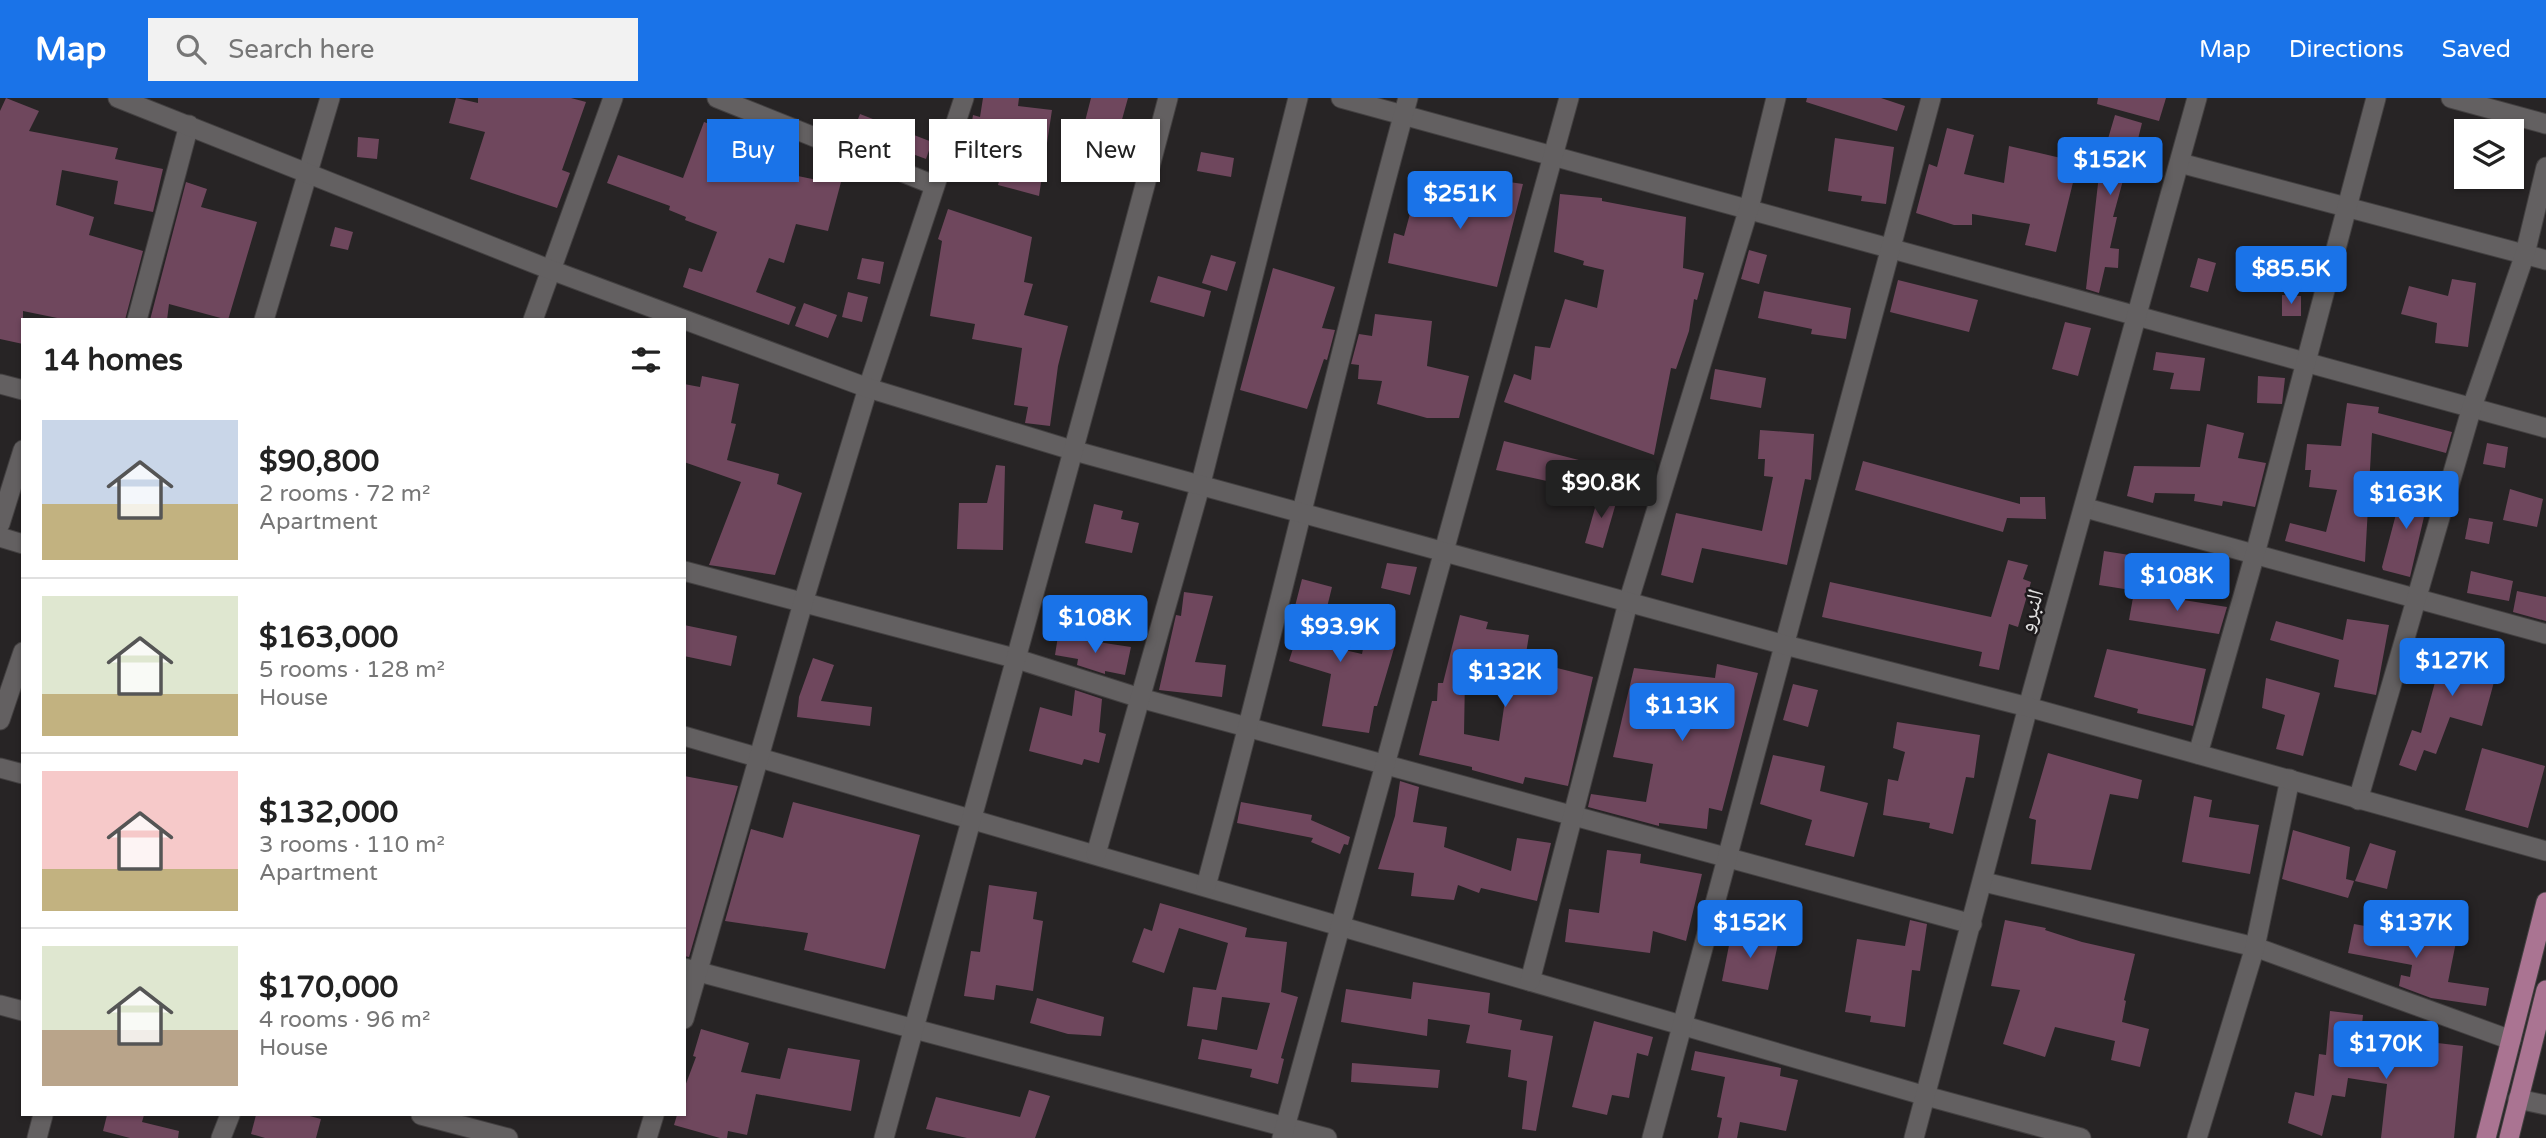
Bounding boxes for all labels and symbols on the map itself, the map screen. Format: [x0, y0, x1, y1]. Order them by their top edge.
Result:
pin: $152K [2061, 138, 2159, 197]
pin: $251K [1411, 172, 1509, 231]
pin: $85.5K [2234, 246, 2348, 306]
pin: $90.8K [1544, 460, 1658, 520]
pin: $163K [2357, 472, 2455, 531]
pin: $108K [2128, 554, 2226, 613]
street label: النبرو [2011, 586, 2051, 636]
pin: $108K [1046, 596, 1144, 655]
pin: $93.9K [1283, 604, 1397, 664]
pin: $127K [2403, 638, 2501, 698]
pin: $132K [1456, 650, 1554, 709]
pin: $113K [1633, 684, 1731, 743]
pin: $152K [1701, 900, 1799, 960]
pin: $137K [2367, 900, 2465, 960]
pin: $170K [2337, 1021, 2435, 1081]

